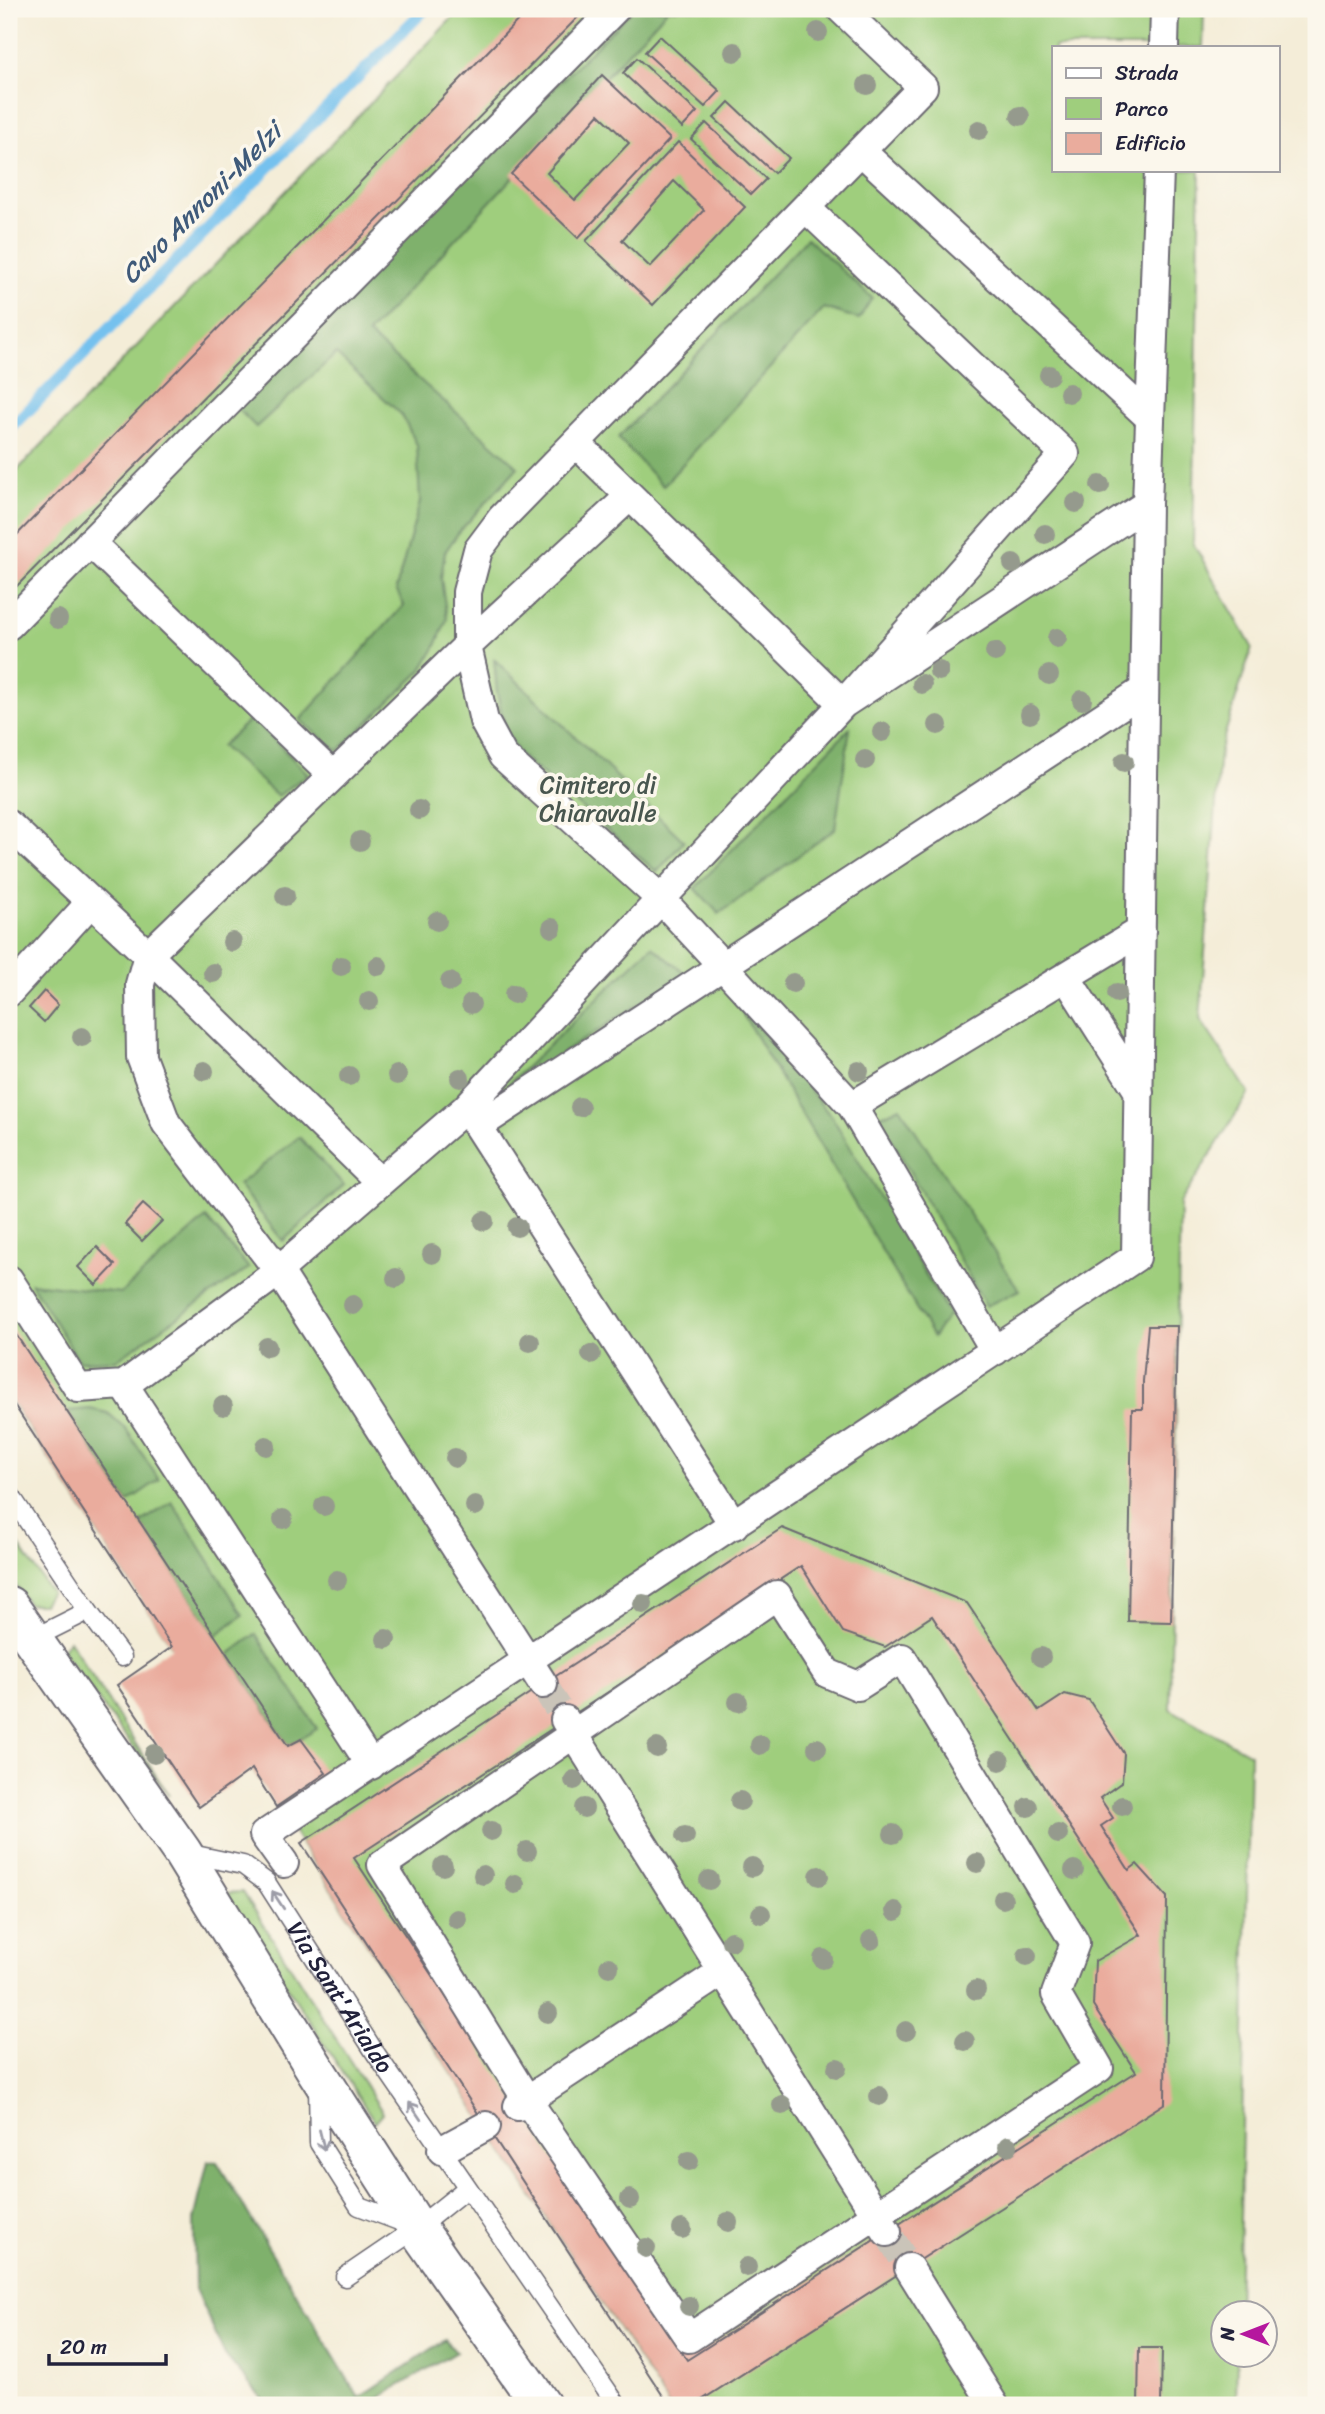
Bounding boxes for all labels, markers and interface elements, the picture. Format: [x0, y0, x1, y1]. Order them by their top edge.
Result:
legend [1052, 46, 1280, 172]
text: Strada [1115, 54, 1179, 92]
text: Parco [1115, 90, 1168, 128]
water label: Cavo Annoni-Melzi [109, 108, 296, 295]
text: Edificio [1115, 124, 1186, 162]
park label: Cimitero di Chiaravalle [539, 764, 657, 834]
one-way arrow [271, 1890, 285, 1910]
street label: Via Sant'Arialdo [275, 1913, 405, 2083]
one-way arrow [408, 2102, 422, 2121]
one-way arrow [316, 2128, 329, 2150]
north arrow [1210, 2298, 1280, 2368]
scale bar [49, 2323, 166, 2367]
text: N [1211, 2327, 1244, 2342]
text: 20 m [60, 2328, 107, 2366]

